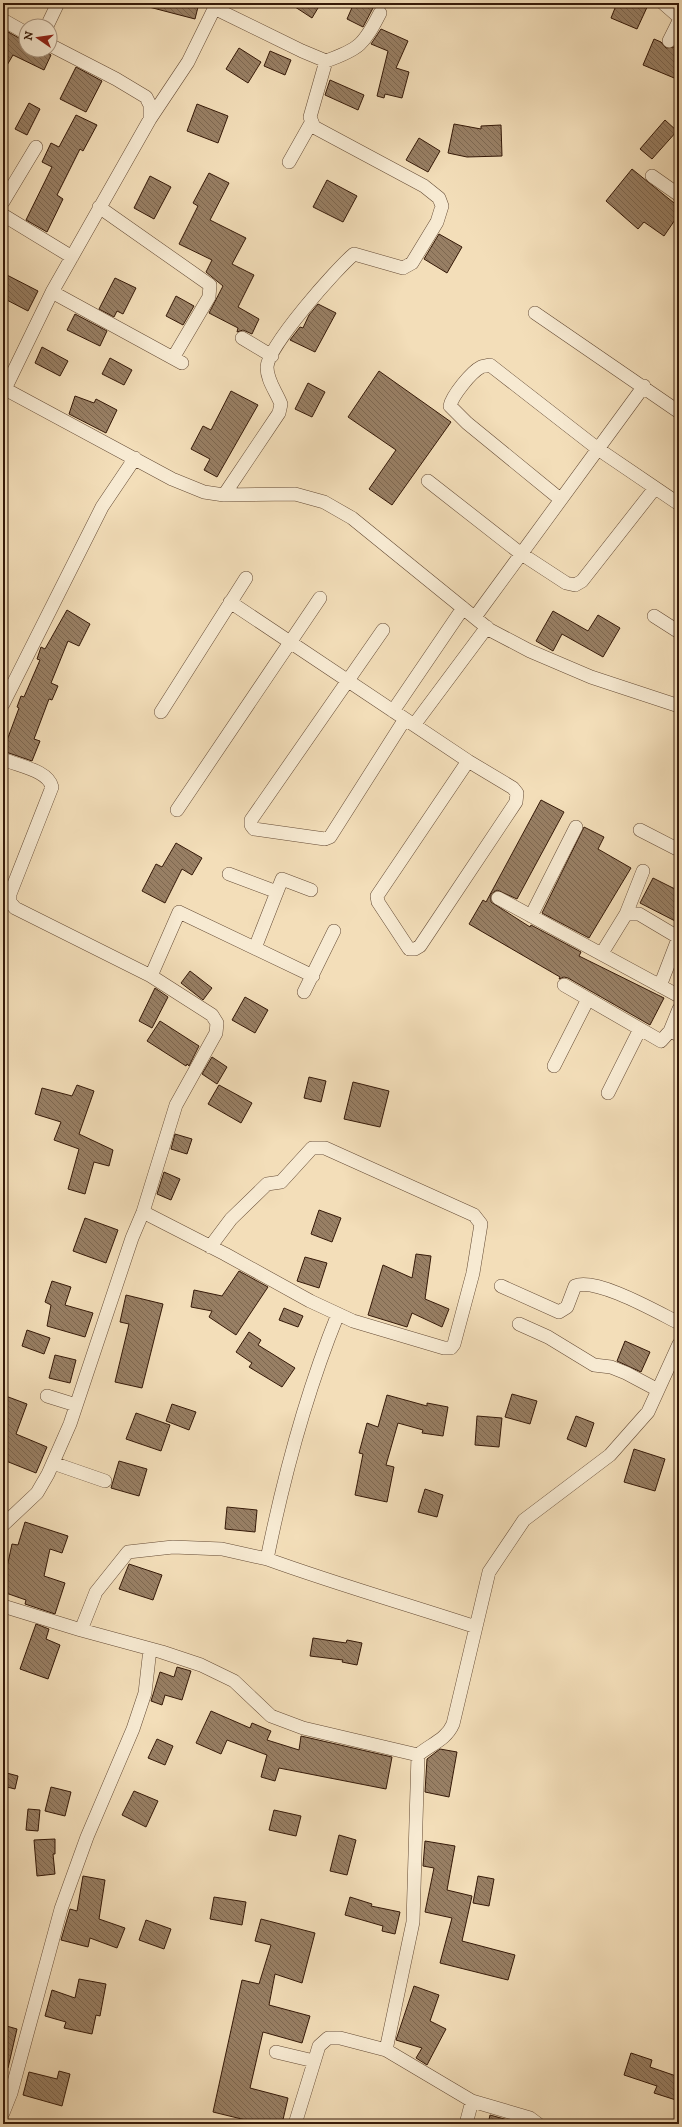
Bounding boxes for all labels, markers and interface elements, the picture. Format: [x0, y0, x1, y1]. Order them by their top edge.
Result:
north arrow [18, 18, 58, 58]
text: N [21, 30, 37, 42]

